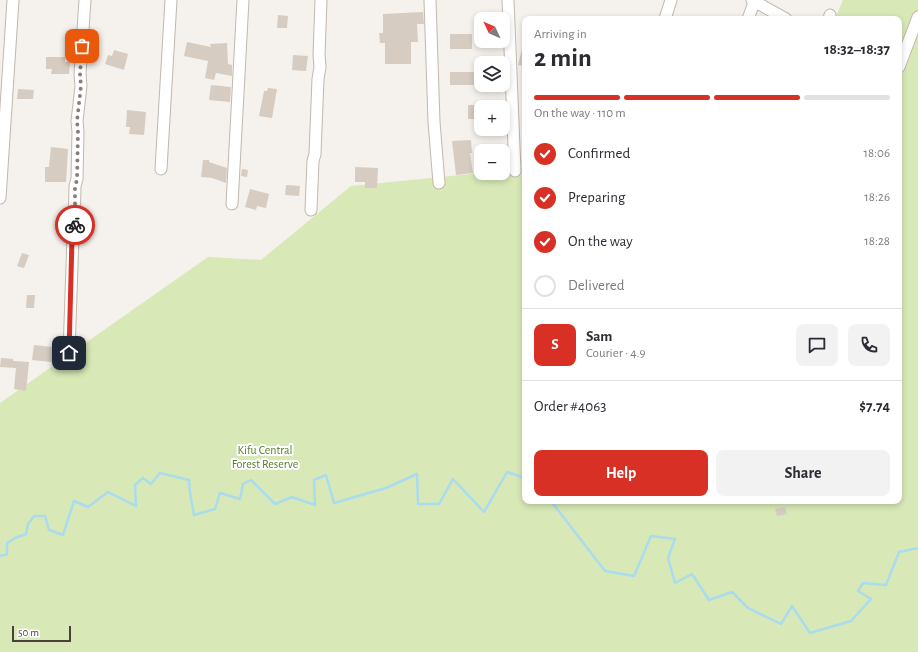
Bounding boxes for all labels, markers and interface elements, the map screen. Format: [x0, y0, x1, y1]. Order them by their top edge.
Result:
north arrow [474, 12, 510, 48]
map controls [474, 12, 510, 180]
text: Arriving in [534, 28, 587, 41]
pin [65, 29, 99, 63]
icon: bag [71, 35, 93, 57]
text: 18:32–18:37 [824, 42, 890, 57]
text: 2 min [534, 45, 592, 71]
button: layers [474, 56, 510, 92]
button: + [474, 100, 510, 136]
text: On the way · 110 m [534, 107, 626, 120]
icon: check [534, 143, 556, 165]
button: − [474, 144, 510, 180]
text: Confirmed [568, 146, 630, 161]
text: 18:06 [863, 147, 890, 160]
icon: check [534, 187, 556, 209]
text: Preparing [568, 190, 625, 205]
text: 18:26 [864, 191, 890, 204]
courier [55, 205, 95, 245]
icon: bike [64, 214, 86, 236]
icon: check [534, 231, 556, 253]
text: On the way [568, 234, 633, 249]
text: 18:28 [864, 235, 890, 248]
text: Delivered [568, 278, 625, 293]
button: chat [796, 324, 838, 366]
button: phone [848, 324, 890, 366]
text: Sam [586, 329, 612, 344]
pin [52, 336, 86, 370]
text: S [551, 337, 559, 352]
icon: home [58, 342, 80, 364]
text: Courier · 4.9 [586, 347, 646, 360]
text: Order #4063 [534, 399, 606, 414]
text: $7.74 [859, 399, 890, 414]
park label: Kifu Central Forest Reserve [232, 444, 298, 470]
button: Help [534, 450, 708, 496]
button: Share [716, 450, 890, 496]
scale bar [12, 624, 71, 643]
text: 50 m [18, 627, 39, 638]

